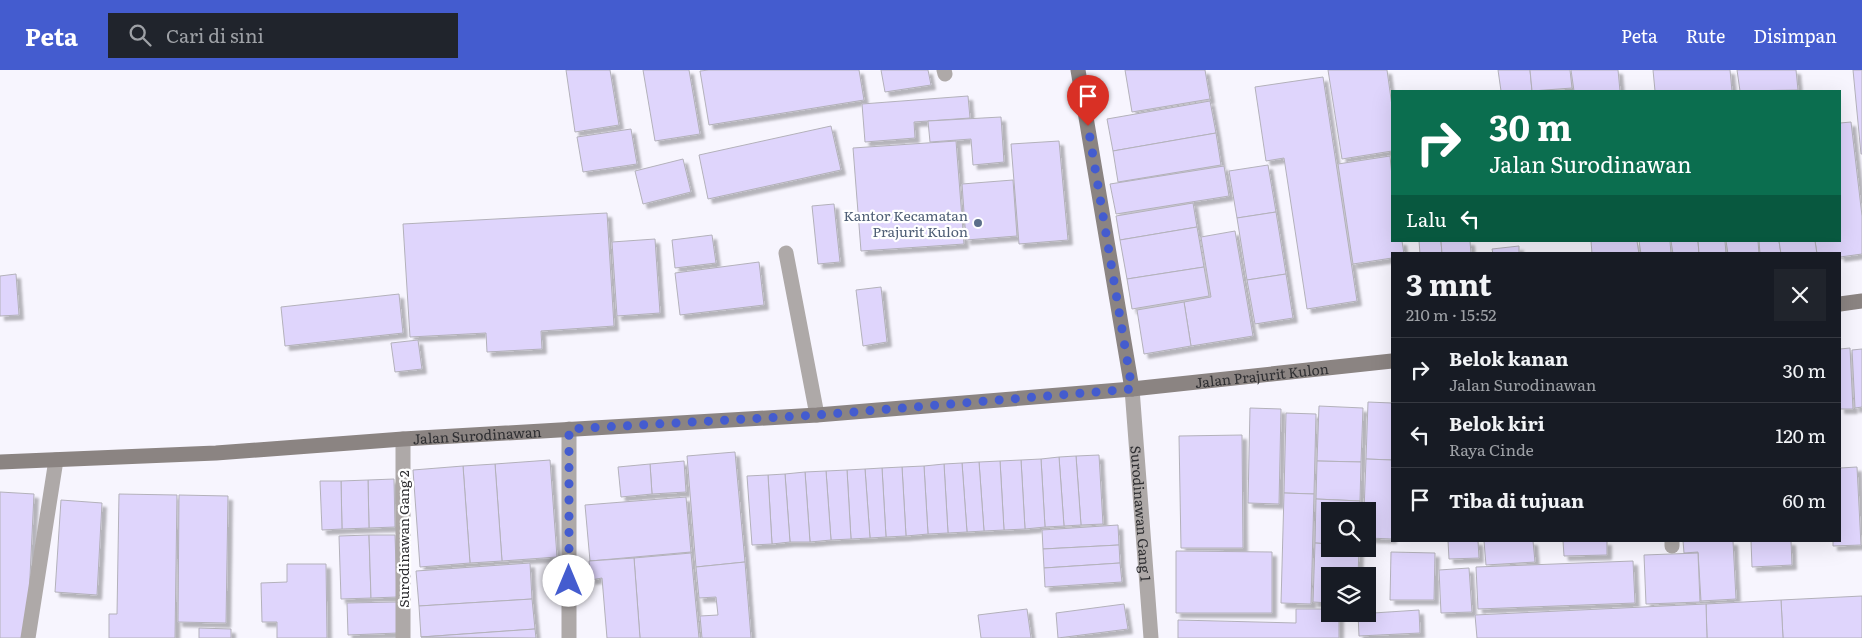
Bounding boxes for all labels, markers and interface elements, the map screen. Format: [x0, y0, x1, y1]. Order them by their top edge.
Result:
search box [108, 13, 458, 58]
text: Peta [25, 18, 78, 53]
icon: search [126, 21, 154, 49]
text: Cari di sini [166, 21, 264, 49]
text: Peta [1621, 22, 1658, 49]
text: Rute [1686, 22, 1725, 49]
text: Disimpan [1753, 22, 1837, 49]
pin [1067, 75, 1109, 126]
icon: arrive [1074, 82, 1102, 110]
text: 30 m [1489, 100, 1572, 152]
icon: right [1406, 110, 1471, 175]
text: Jalan Surodinawan [1489, 147, 1691, 180]
place label: Kantor Kecamatan Prajurit Kulon [843, 205, 968, 241]
text: Lalu [1406, 205, 1446, 233]
icon: left [1456, 205, 1484, 233]
marker: Kantor Kecamatan Prajurit Kulon [972, 217, 984, 229]
text: 3 mnt [1406, 261, 1492, 305]
button: close [1774, 269, 1826, 321]
text: 210 m · 15:52 [1406, 302, 1496, 326]
text: Belok kanan [1449, 344, 1568, 372]
icon: right [1406, 356, 1434, 384]
text: 30 m [1782, 356, 1826, 384]
street label: Jalan Prajurit Kulon [1194, 358, 1330, 392]
text: Jalan Surodinawan [1449, 372, 1596, 396]
text: Belok kiri [1449, 409, 1545, 437]
street label: Jalan Surodinawan [412, 421, 542, 448]
icon: left [1406, 421, 1434, 449]
text: 120 m [1775, 421, 1826, 449]
text: Raya Cinde [1449, 437, 1534, 461]
street label: Surodinawan Gang 1 [1126, 445, 1157, 583]
street label: Surodinawan Gang 2 [393, 470, 413, 608]
icon: arrive [1406, 486, 1434, 514]
text: Tiba di tujuan [1449, 486, 1584, 514]
text: 60 m [1783, 486, 1826, 514]
map controls [1321, 502, 1376, 622]
button: search [1321, 502, 1376, 557]
position arrow [542, 554, 594, 606]
button: layers [1321, 567, 1376, 622]

